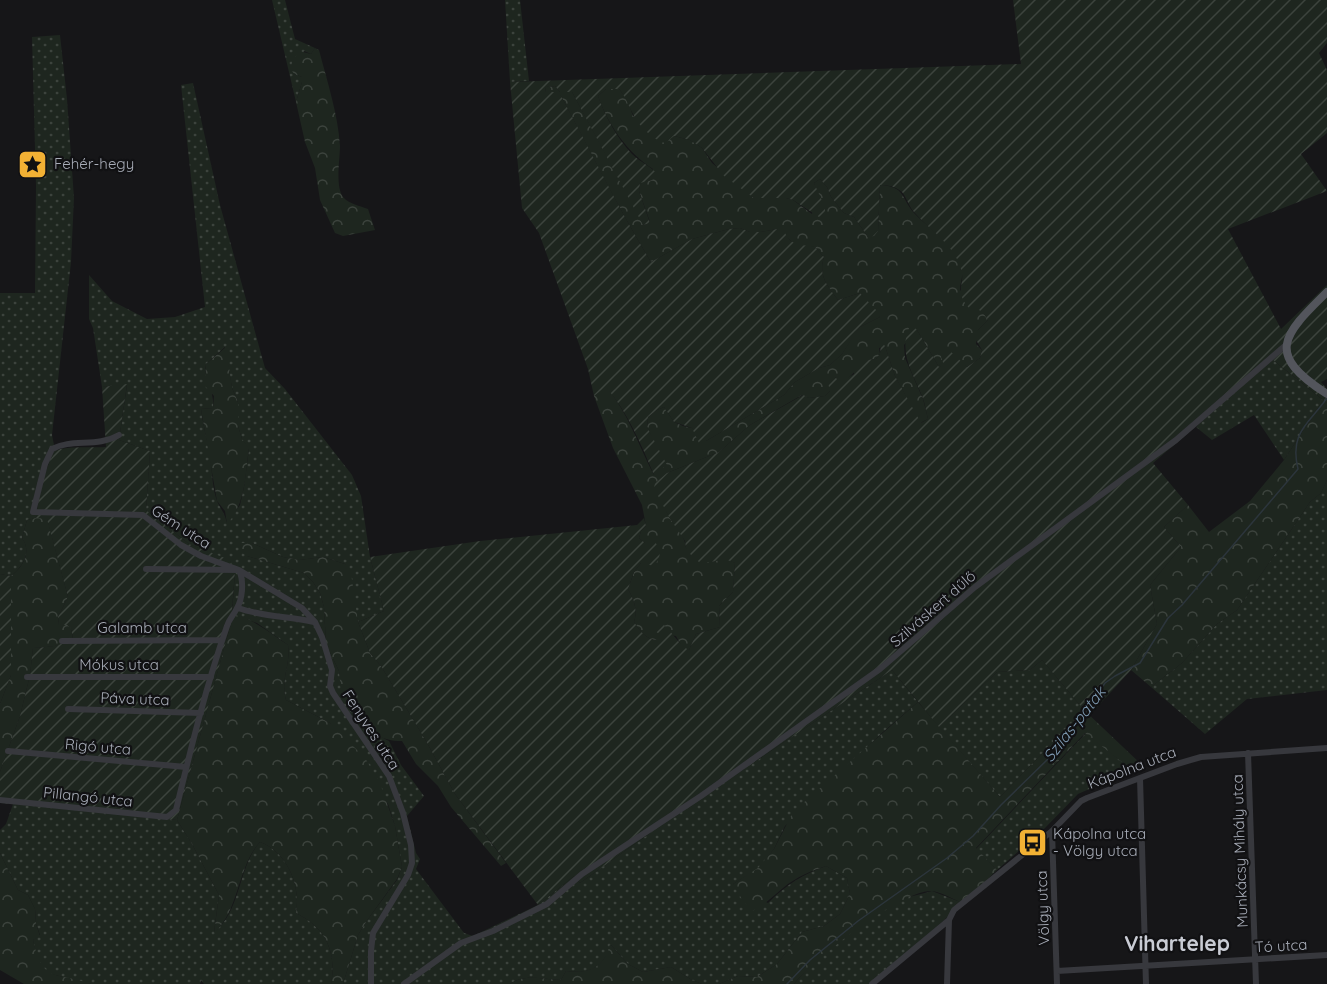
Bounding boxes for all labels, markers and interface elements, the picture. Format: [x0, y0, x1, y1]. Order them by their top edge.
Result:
place icon: Fehér-hegy [17, 148, 49, 180]
place label: Fehér-hegy [54, 154, 134, 173]
street label: Gém utca [148, 500, 215, 553]
street label: Szilváskert dűlő [886, 566, 979, 651]
street label: Galamb utca [97, 618, 187, 637]
street label: Mókus utca [79, 655, 159, 674]
water label: Szilas-patak [1038, 681, 1111, 766]
street label: Fenyves utca [338, 686, 404, 773]
street label: Páva utca [100, 688, 170, 709]
street label: Rigó utca [64, 734, 132, 759]
street label: Kápolna utca [1085, 742, 1179, 793]
street label: Munkácsy Mihály utca [1227, 774, 1252, 928]
street label: Pillangó utca [42, 782, 134, 811]
place label: Kápolna utca - Völgy utca [1053, 824, 1146, 860]
bus stop icon: Kápolna utca - Völgy utca [1016, 827, 1048, 859]
street label: Völgy utca [1032, 870, 1053, 946]
district label: Vihartelep [1124, 930, 1230, 956]
street label: Tó utca [1254, 935, 1308, 956]

